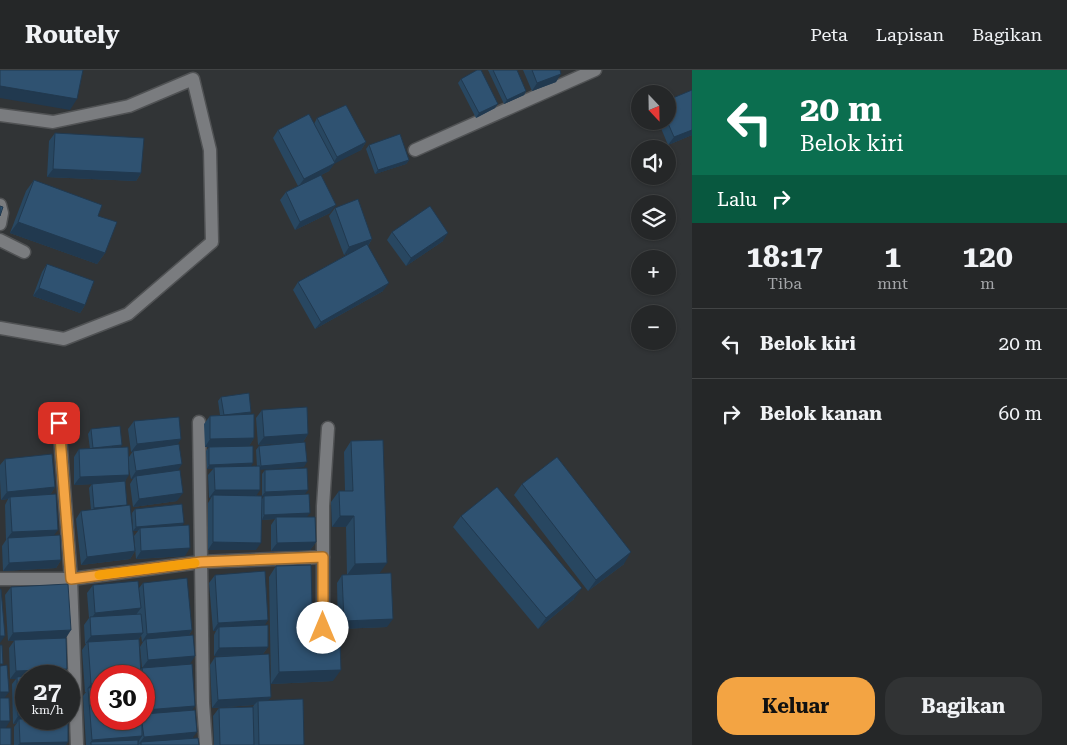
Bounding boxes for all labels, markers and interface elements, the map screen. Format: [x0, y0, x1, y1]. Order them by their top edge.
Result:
text: Routely [25, 21, 120, 49]
text: Peta [810, 24, 848, 45]
text: Lapisan [876, 24, 944, 45]
text: Bagikan [972, 24, 1042, 45]
north arrow [631, 85, 676, 130]
map controls [631, 85, 676, 350]
text: 20 m [800, 89, 882, 130]
icon: left [717, 90, 782, 155]
text: Belok kiri [800, 131, 904, 156]
button: sound [631, 140, 676, 185]
icon: right [767, 185, 795, 213]
text: Lalu [717, 188, 757, 211]
button: layers [631, 195, 676, 240]
text: 18:17 [746, 239, 823, 274]
text: 1 [884, 239, 901, 274]
text: 120 [962, 239, 1013, 274]
button: + [631, 250, 676, 295]
text: Tiba [767, 274, 802, 293]
text: mnt [877, 274, 908, 293]
text: m [980, 274, 995, 293]
button: − [631, 305, 676, 350]
icon: left [717, 330, 745, 358]
text: Belok kiri [760, 332, 856, 355]
text: 20 m [999, 332, 1042, 355]
icon: right [717, 400, 745, 428]
pin [38, 402, 80, 444]
text: Belok kanan [760, 402, 882, 425]
text: 60 m [999, 402, 1042, 425]
icon: arrive [45, 409, 73, 437]
position arrow [296, 601, 348, 653]
speed limit sign: 30 [90, 665, 155, 730]
text: 27 [33, 677, 62, 706]
button: Keluar [717, 677, 875, 735]
button: Bagikan [885, 677, 1042, 735]
text: km/h [31, 703, 64, 717]

